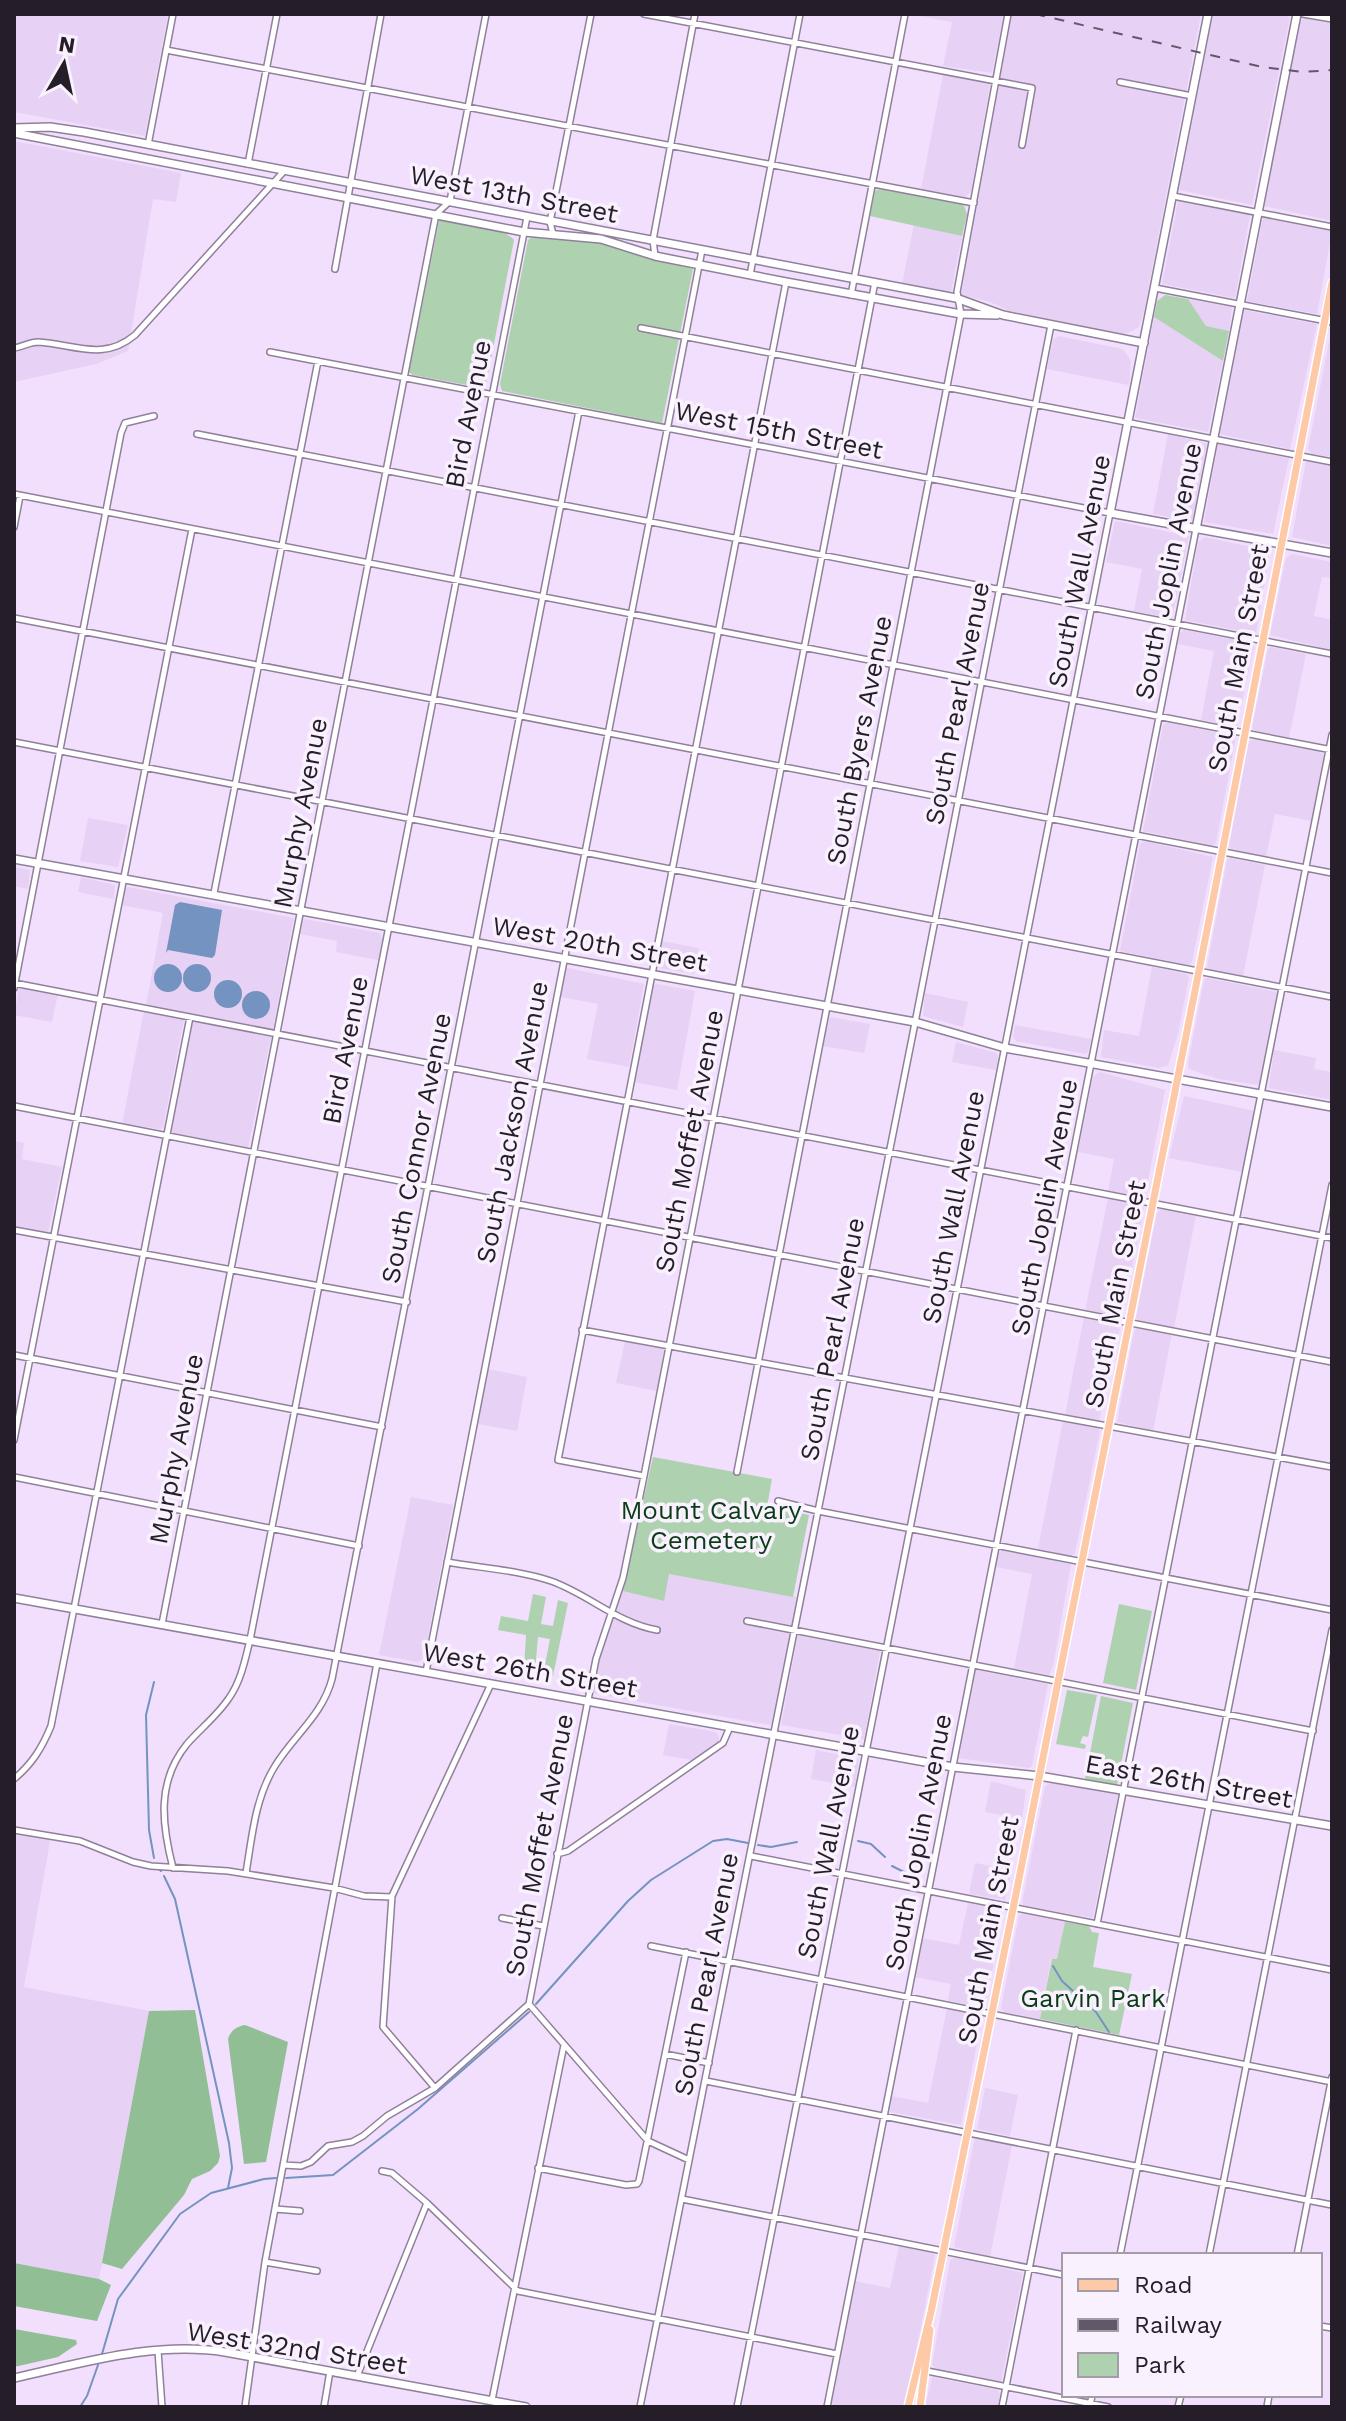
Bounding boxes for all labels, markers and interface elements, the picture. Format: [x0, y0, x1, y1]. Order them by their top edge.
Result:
north arrow [24, 24, 104, 104]
text: N [57, 31, 77, 58]
street label: West 13th Street [407, 159, 621, 229]
street label: Bird Avenue [439, 337, 497, 491]
street label: West 15th Street [672, 395, 886, 465]
street label: South Joplin Avenue [1128, 440, 1208, 702]
street label: South Wall Avenue [1042, 452, 1116, 690]
street label: South Main Street [1201, 542, 1275, 774]
street label: South Pearl Avenue [919, 579, 995, 827]
street label: South Byers Avenue [820, 613, 898, 867]
street label: Murphy Avenue [267, 715, 333, 911]
street label: West 20th Street [490, 910, 710, 978]
street label: Bird Avenue [316, 973, 374, 1127]
street label: South Jackson Avenue [470, 978, 554, 1266]
street label: South Moffet Avenue [649, 1007, 729, 1275]
street label: South Connor Avenue [375, 1010, 457, 1286]
street label: South Joplin Avenue [1004, 1076, 1084, 1338]
street label: South Wall Avenue [916, 1088, 990, 1326]
street label: South Main Street [1078, 1178, 1152, 1410]
street label: South Pearl Avenue [794, 1215, 870, 1463]
street label: Murphy Avenue [143, 1351, 209, 1547]
park label: Mount Calvary Cemetery [620, 1495, 802, 1555]
street label: West 26th Street [420, 1636, 640, 1704]
street label: South Moffet Avenue [499, 1711, 579, 1979]
street label: South Joplin Avenue [878, 1711, 958, 1973]
street label: South Wall Avenue [791, 1723, 865, 1961]
street label: East 26th Street [1083, 1748, 1295, 1814]
street label: South Main Street [951, 1814, 1025, 2046]
street label: South Pearl Avenue [668, 1850, 744, 2098]
park label: Garvin Park [1020, 1983, 1166, 2013]
legend [1062, 2253, 1322, 2397]
text: Road [1134, 2271, 1193, 2299]
text: Railway [1134, 2311, 1223, 2339]
street label: West 32nd Street [185, 2316, 409, 2380]
text: Park [1134, 2351, 1186, 2379]

